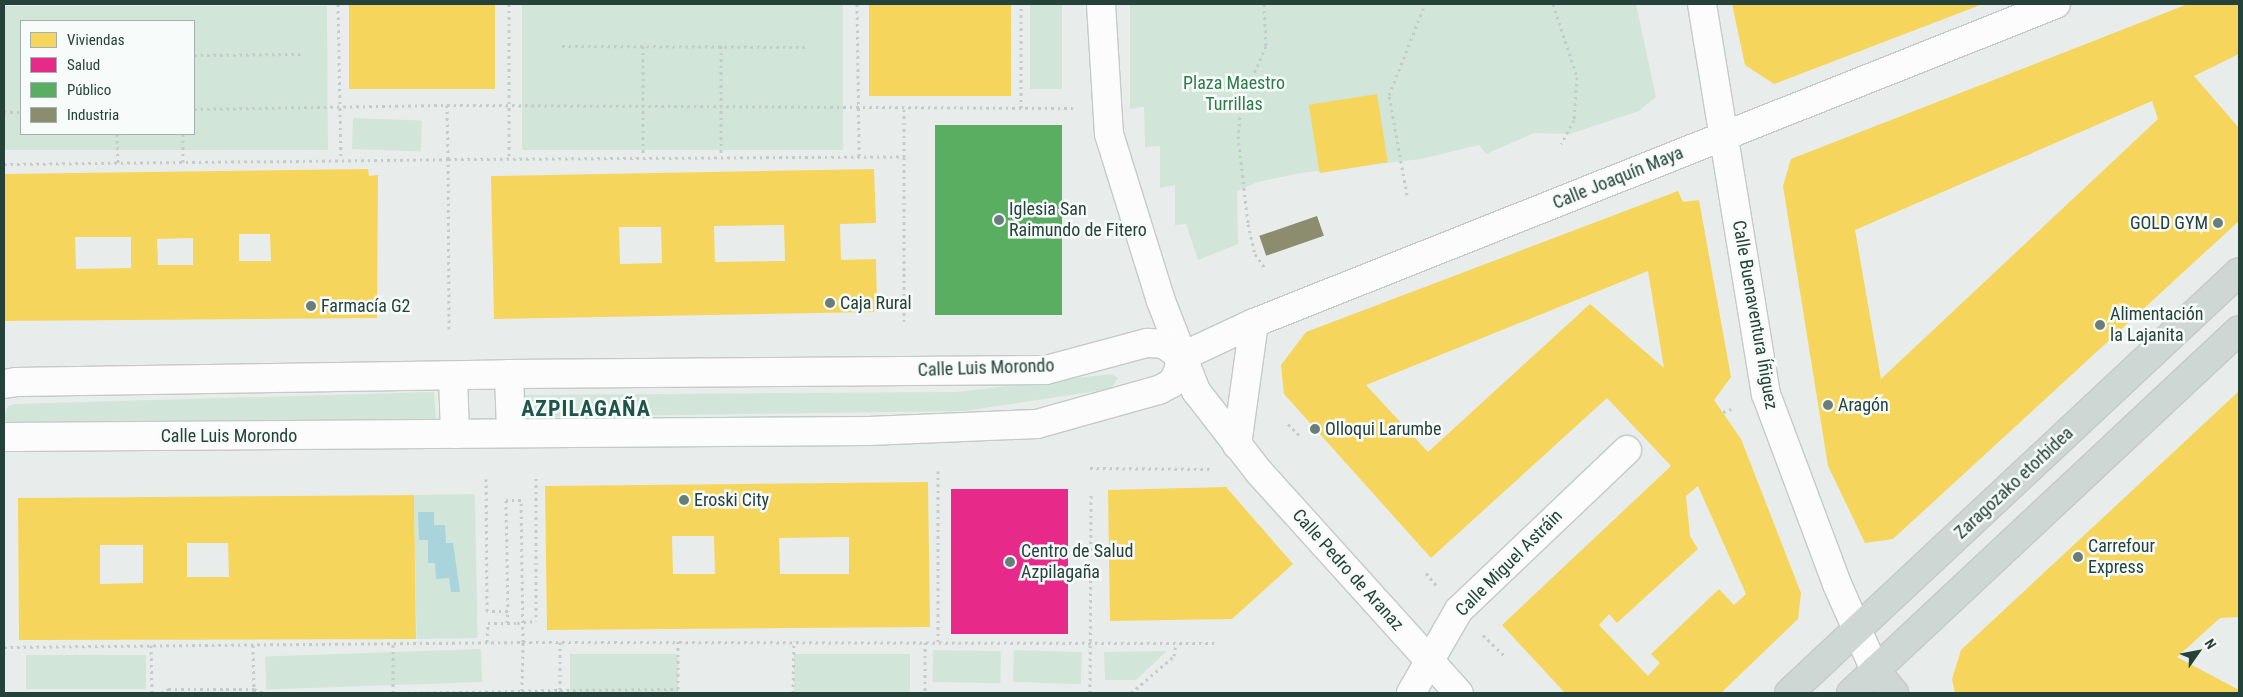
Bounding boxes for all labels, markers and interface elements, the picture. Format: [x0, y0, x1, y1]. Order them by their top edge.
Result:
legend [20, 20, 195, 135]
text: Viviendas [67, 31, 124, 49]
text: Salud [67, 56, 100, 74]
park label: Plaza Maestro Turrillas [1183, 73, 1285, 116]
text: Público [67, 81, 111, 99]
text: Industria [67, 106, 119, 124]
street label: Calle Joaquín Maya [1550, 142, 1686, 214]
place label: Iglesia San Raimundo de Fitero [1009, 199, 1147, 242]
place label: GOLD GYM [2130, 212, 2208, 234]
marker: Iglesia San Raimundo de Fitero [993, 214, 1005, 226]
marker: GOLD GYM [2212, 217, 2224, 229]
street label: Calle Buenaventura Íñiguez [1728, 219, 1782, 411]
place label: Caja Rural [840, 292, 912, 314]
place label: Farmacía G2 [321, 295, 410, 317]
marker: Caja Rural [824, 297, 836, 309]
marker: Farmacía G2 [305, 300, 317, 312]
place label: Alimentación la Lajanita [2110, 304, 2203, 346]
marker: Alimentación la Lajanita [2094, 319, 2106, 331]
street label: Calle Luis Morondo [917, 355, 1055, 381]
place label: Aragón [1838, 394, 1889, 416]
district label: AZPILAGAÑA [520, 396, 652, 422]
marker: Aragón [1822, 399, 1834, 411]
place label: Olloqui Larumbe [1325, 418, 1441, 440]
street label: Zaragozako etorbidea [1950, 422, 2078, 544]
marker: Olloqui Larumbe [1309, 423, 1321, 435]
street label: Calle Luis Morondo [161, 425, 297, 447]
place label: Eroski City [694, 489, 769, 511]
marker: Eroski City [678, 494, 690, 506]
street label: Calle Pedro de Aranaz [1288, 505, 1408, 635]
street label: Calle Miguel Astráin [1451, 505, 1567, 621]
place label: Carrefour Express [2088, 536, 2155, 578]
place label: Centro de Salud Azpilagaña [1021, 541, 1133, 584]
marker: Carrefour Express [2072, 551, 2084, 563]
marker: Centro de Salud Azpilagaña [1003, 555, 1017, 569]
north arrow [2173, 627, 2223, 677]
text: N [2202, 636, 2220, 652]

